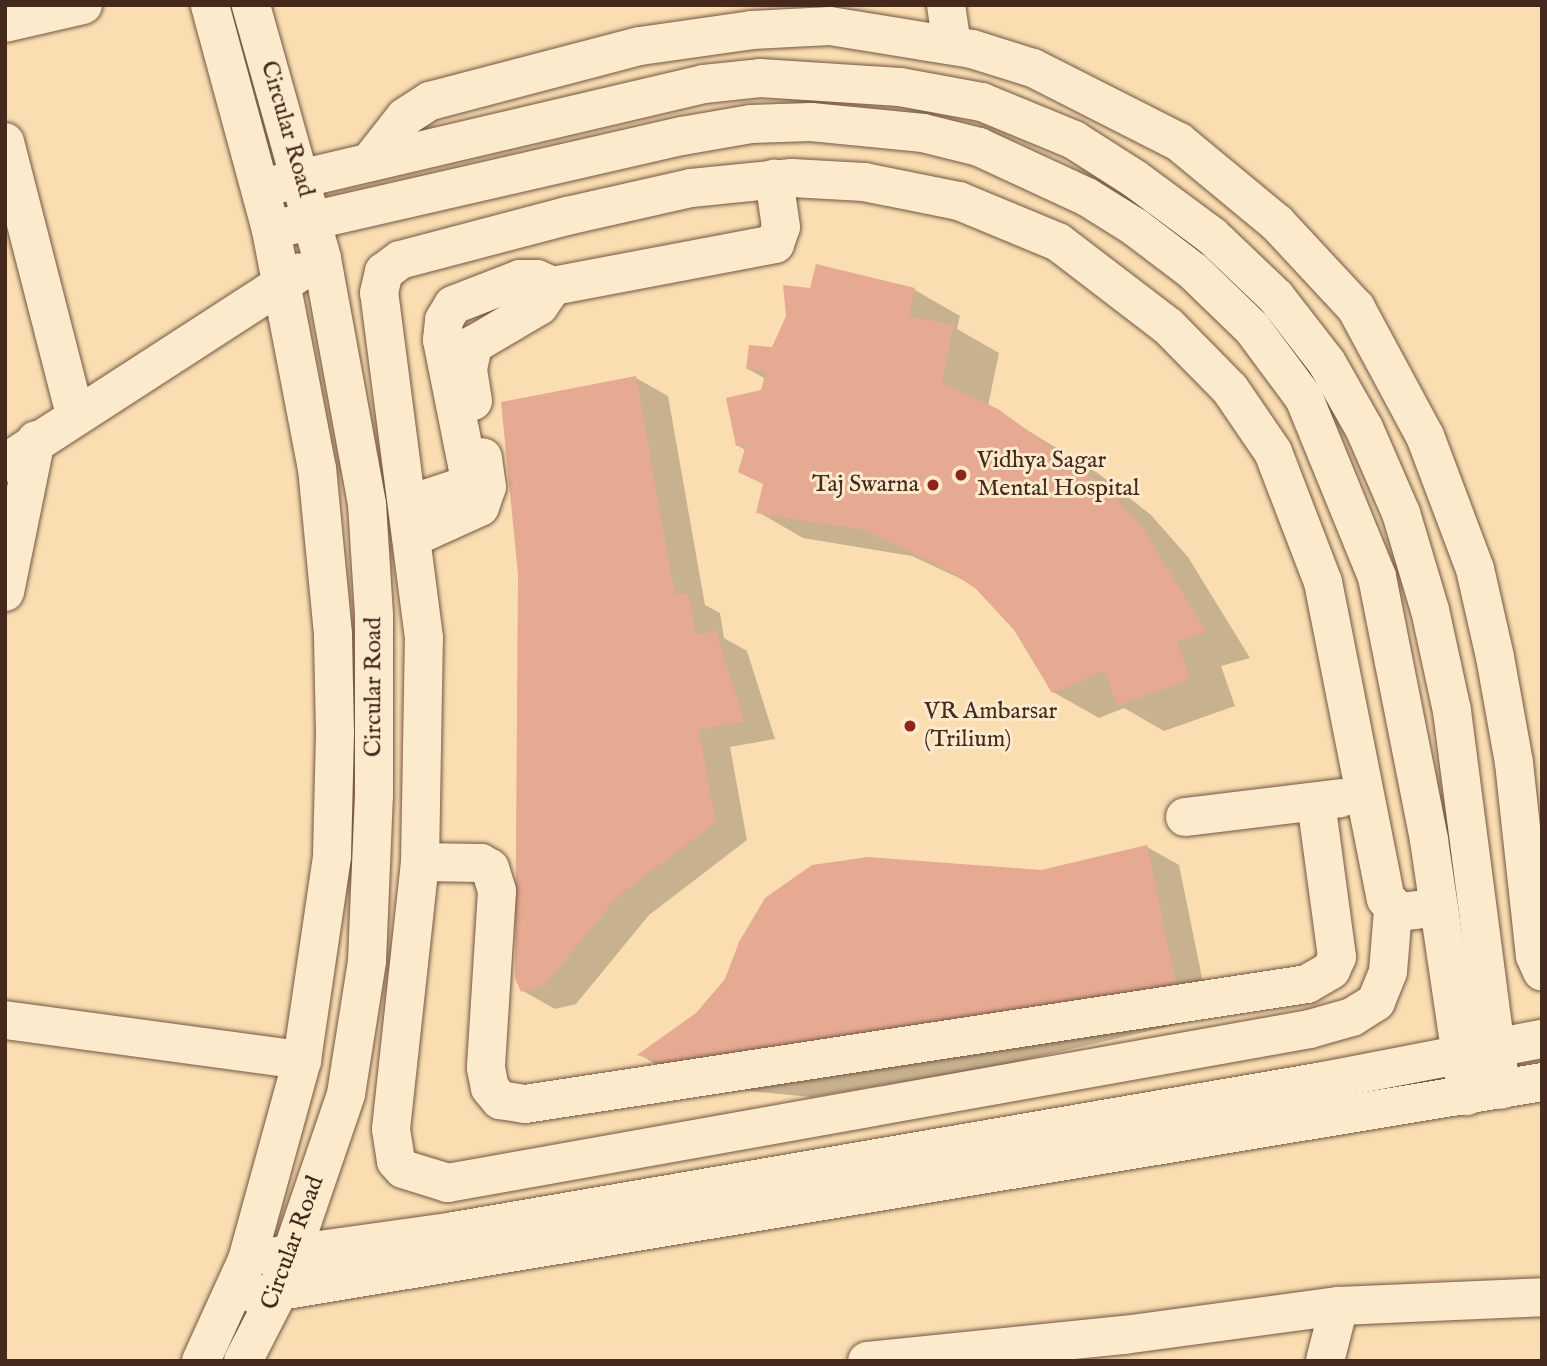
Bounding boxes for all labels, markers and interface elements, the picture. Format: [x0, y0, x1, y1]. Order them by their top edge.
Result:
street label: Circular Road [254, 58, 320, 200]
place label: Vidhya Sagar Mental Hospital [977, 447, 1140, 503]
marker: Vidhya Sagar Mental Hospital [951, 465, 971, 485]
place label: Taj Swarna [812, 471, 919, 499]
marker: Taj Swarna [925, 477, 941, 493]
street label: Circular Road [360, 617, 388, 757]
place label: VR Ambarsar (Trilium) [924, 698, 1057, 754]
marker: VR Ambarsar (Trilium) [902, 718, 918, 734]
street label: Circular Road [255, 1172, 331, 1314]

